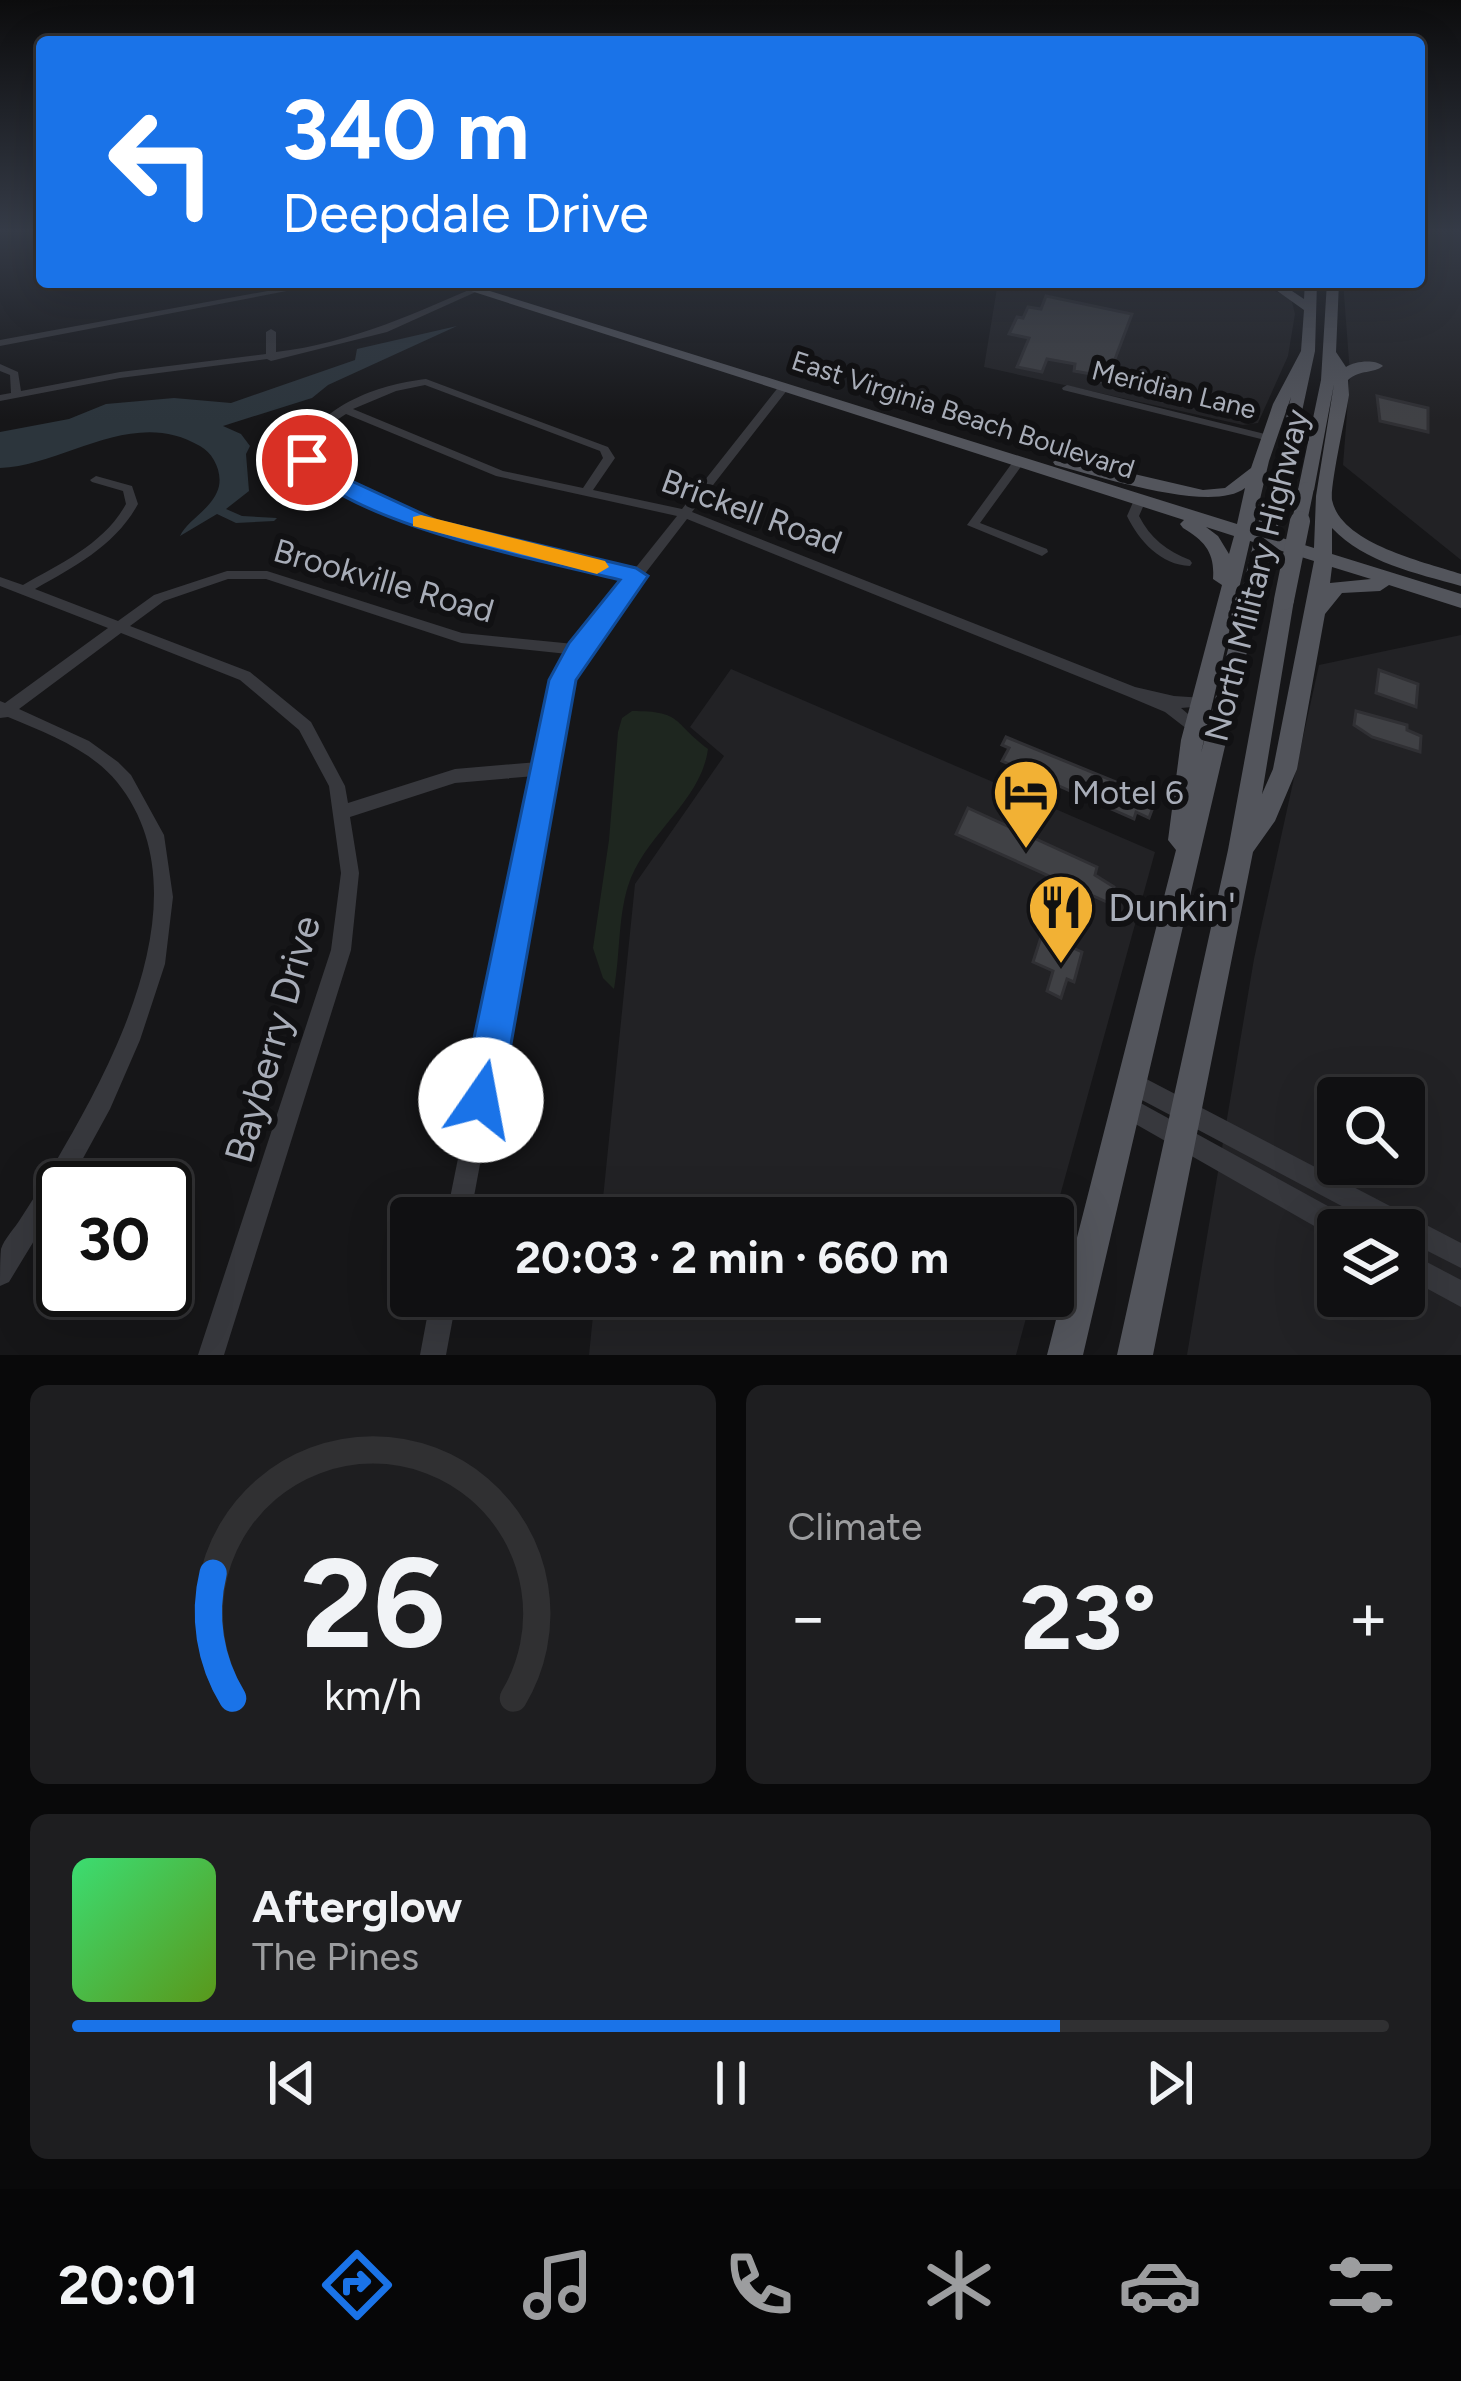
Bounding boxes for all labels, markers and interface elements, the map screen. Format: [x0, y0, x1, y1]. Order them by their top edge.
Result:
text: 340 m [282, 79, 530, 180]
icon: left [84, 84, 240, 240]
text: Deepdale Drive [282, 181, 649, 246]
street label: East Virginia Beach Boulevard [788, 343, 1139, 486]
street label: Meridian Lane [1089, 353, 1260, 426]
street label: North Military Highway [1196, 405, 1317, 745]
pin [256, 409, 358, 511]
icon: arrive [274, 427, 340, 493]
street label: Brickell Road [656, 461, 847, 562]
street label: Brookville Road [269, 530, 498, 631]
hotel icon: Motel 6 [991, 757, 1061, 851]
place label: Motel 6 [1072, 773, 1184, 812]
restaurant icon: Dunkin' [1026, 872, 1096, 966]
place label: Dunkin' [1108, 884, 1236, 931]
street label: Bayberry Drive [215, 910, 330, 1168]
position arrow [418, 1037, 544, 1163]
map controls [1317, 1077, 1425, 1317]
button: search [1317, 1077, 1425, 1185]
speed limit sign: 30 [36, 1161, 192, 1317]
button: layers [1317, 1209, 1425, 1317]
text: 20:03 · 2 min · 660 m [515, 1230, 949, 1284]
text: Climate [788, 1503, 922, 1550]
text: 26 [300, 1528, 445, 1678]
text: 23° [1020, 1563, 1156, 1672]
text: − [788, 1577, 829, 1657]
text: + [1348, 1577, 1389, 1657]
text: km/h [324, 1668, 422, 1720]
text: Afterglow [252, 1879, 462, 1933]
text: The Pines [252, 1933, 419, 1980]
icon: previous [259, 2050, 325, 2116]
icon: pause [698, 2050, 764, 2116]
icon: next [1137, 2050, 1203, 2116]
icon: directions [315, 2243, 399, 2327]
icon: music [516, 2243, 600, 2327]
icon: phone [717, 2243, 801, 2327]
icon: climate [917, 2243, 1001, 2327]
icon: car [1118, 2243, 1202, 2327]
icon: filters [1319, 2243, 1403, 2327]
text: 20:01 [58, 2253, 199, 2318]

